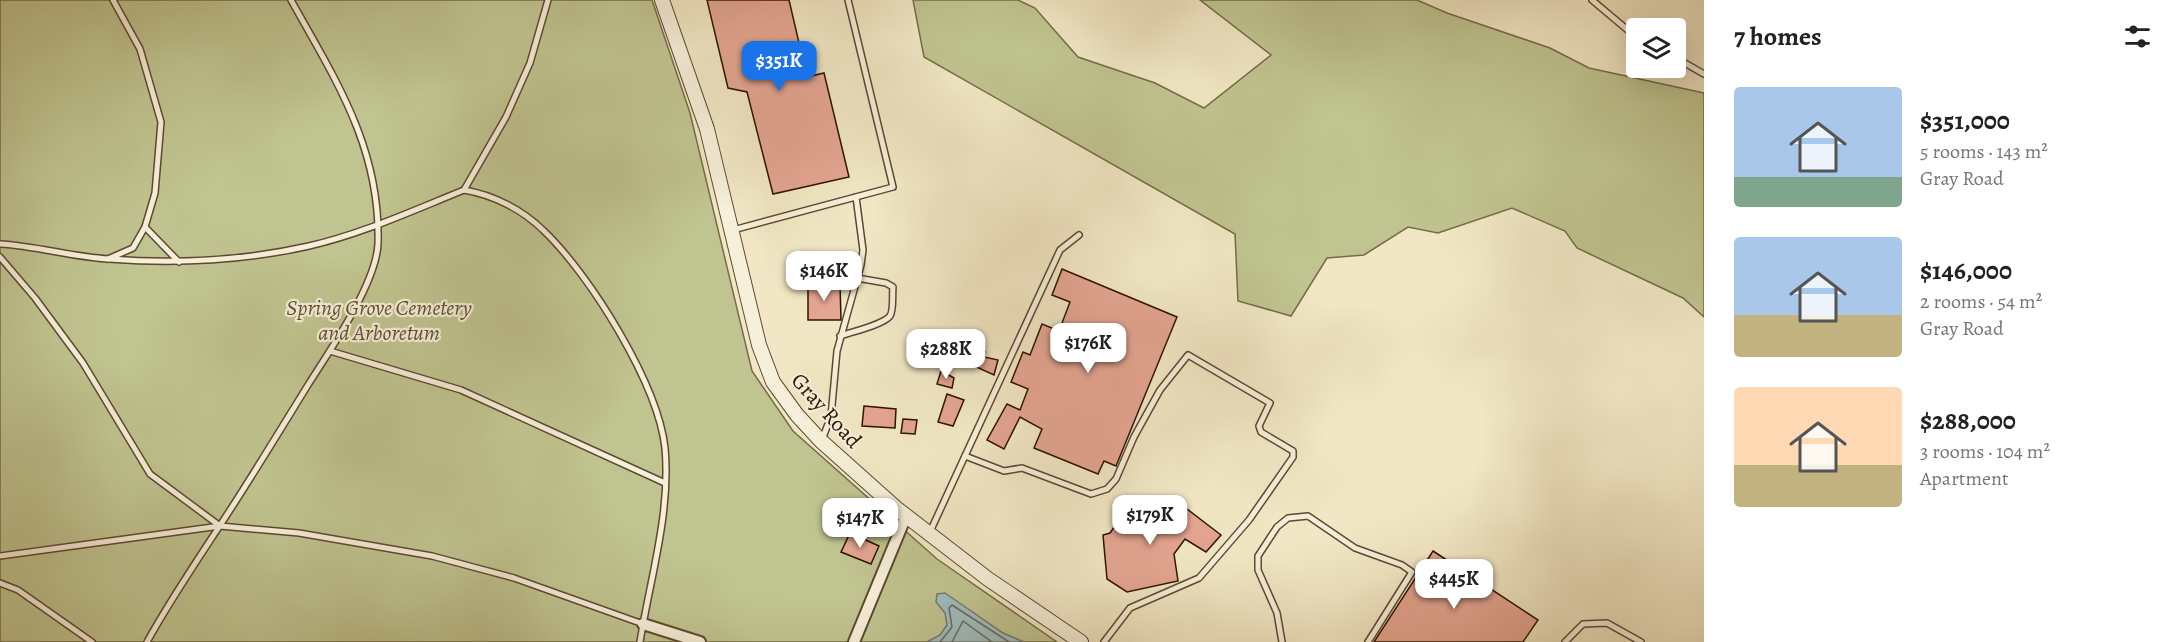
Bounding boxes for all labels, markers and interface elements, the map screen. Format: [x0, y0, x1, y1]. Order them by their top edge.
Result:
map controls [1626, 18, 1686, 78]
button: layers [1626, 18, 1686, 78]
text: 7 homes [1734, 19, 1822, 54]
icon: filters [2121, 20, 2154, 53]
pin: $351K [737, 41, 821, 92]
text: $351K [756, 47, 802, 74]
text: $351,000 [1920, 103, 2010, 138]
icon: home [1782, 111, 1854, 183]
text: 5 rooms · 143 m² [1920, 138, 2048, 165]
text: Gray Road [1920, 165, 2004, 192]
pin: $146K [782, 251, 866, 302]
text: $146,000 [1920, 253, 2012, 288]
text: $146K [800, 257, 848, 284]
icon: home [1782, 261, 1854, 333]
text: 2 rooms · 54 m² [1920, 288, 2042, 315]
park label: Spring Grove Cemetery and Arboretum [286, 293, 472, 348]
text: Gray Road [1920, 315, 2004, 342]
pin: $176K [1046, 323, 1130, 374]
pin: $288K [904, 329, 988, 380]
text: $176K [1064, 329, 1112, 356]
text: $288K [920, 335, 972, 362]
street label: Gray Road [784, 366, 868, 455]
text: $288,000 [1920, 403, 2016, 438]
icon: home [1782, 411, 1854, 483]
text: 3 rooms · 104 m² [1920, 438, 2050, 465]
text: Apartment [1920, 465, 2009, 492]
pin: $179K [1108, 495, 1192, 546]
pin: $147K [818, 498, 902, 549]
text: $179K [1126, 501, 1174, 528]
text: $147K [836, 504, 884, 531]
pin: $445K [1412, 559, 1496, 610]
text: $445K [1429, 565, 1479, 592]

